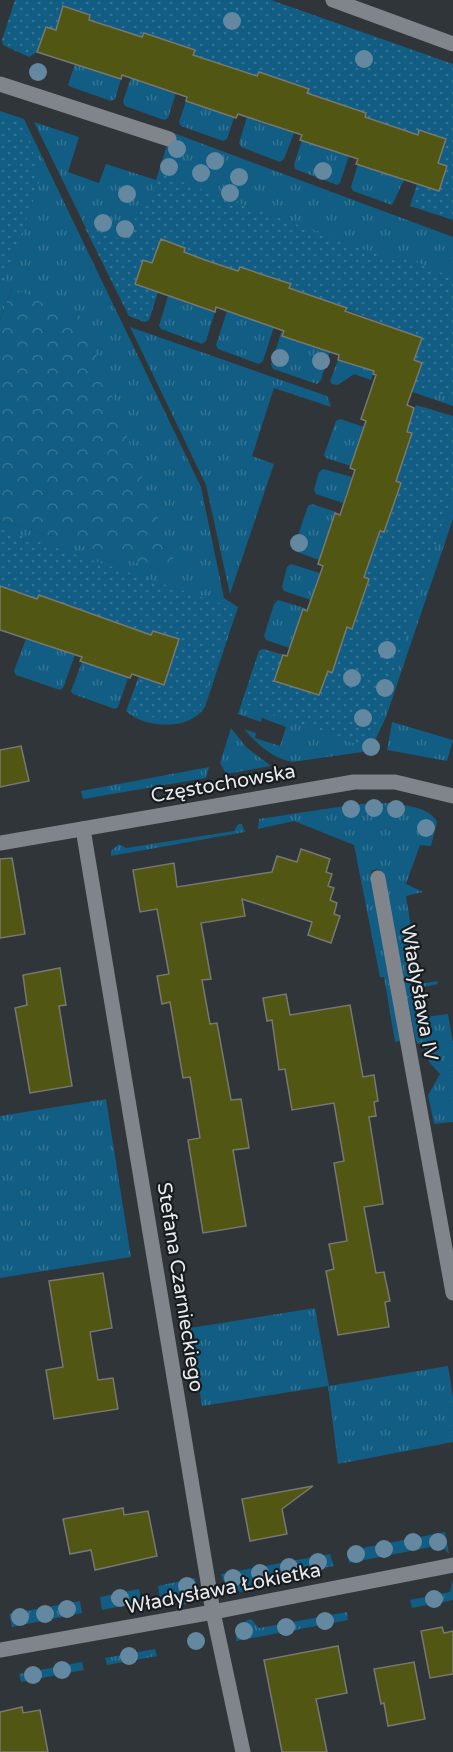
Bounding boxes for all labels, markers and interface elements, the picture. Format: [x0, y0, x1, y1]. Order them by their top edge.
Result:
street label: Częstochowska [149, 759, 297, 809]
street label: Władysława IV [395, 923, 443, 1063]
street label: Stefana Czarnieckiego [152, 1181, 208, 1394]
street label: Władysława Łokietka [123, 1558, 323, 1620]

